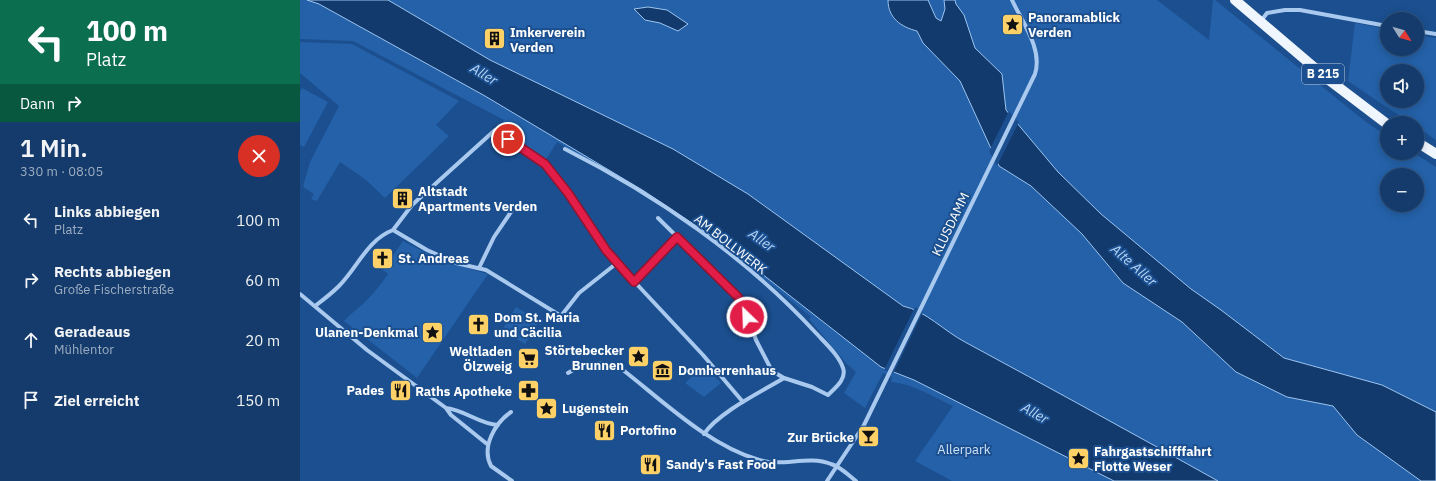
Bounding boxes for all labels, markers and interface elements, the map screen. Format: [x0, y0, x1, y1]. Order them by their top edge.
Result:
place label: Panoramablick Verden [1028, 9, 1121, 41]
place icon: Panoramablick Verden [1000, 11, 1026, 37]
text: 100 m [86, 12, 168, 49]
north arrow [1380, 12, 1424, 56]
map controls [1380, 12, 1424, 212]
icon: left [20, 16, 72, 68]
place label: Imkerverein Verden [510, 24, 585, 56]
building icon: Imkerverein Verden [482, 26, 508, 52]
text: Platz [86, 48, 126, 71]
water label: Aller [466, 58, 502, 89]
road number: B 215 [1302, 64, 1344, 84]
button: sound [1380, 64, 1424, 108]
icon: right [63, 92, 85, 114]
text: Dann [20, 94, 55, 113]
button: + [1380, 116, 1424, 160]
pin [491, 122, 525, 156]
icon: arrive [497, 128, 519, 150]
text: 1 Min. [20, 132, 88, 164]
button: close [238, 135, 280, 177]
text: 330 m · 08:05 [20, 163, 103, 180]
button: − [1380, 168, 1424, 212]
place label: Altstadt Apartments Verden [418, 183, 537, 215]
building icon: Altstadt Apartments Verden [389, 185, 415, 211]
street label: KLUSDAMM [928, 190, 973, 259]
text: Links abbiegen [54, 202, 160, 221]
icon: left [20, 209, 42, 231]
text: 100 m [236, 211, 280, 230]
street label: AM BOLLWERK [691, 211, 771, 278]
text: Platz [54, 221, 83, 238]
water label: Aller [744, 224, 779, 256]
water label: Alte Aller [1106, 239, 1162, 291]
church icon: St. Andreas [369, 245, 395, 271]
place label: St. Andreas [398, 250, 470, 267]
text: Rechts abbiegen [54, 262, 171, 281]
icon: right [20, 269, 42, 291]
text: 60 m [245, 271, 280, 290]
text: Große Fischerstraße [54, 281, 174, 298]
position arrow [726, 296, 768, 338]
place label: Dom St. Maria und Cäcilia [494, 309, 580, 341]
church icon: Dom St. Maria und Cäcilia [465, 311, 491, 337]
place icon: Ulanen-Denkmal [420, 319, 446, 345]
text: Geradeaus [54, 322, 130, 341]
place label: Ulanen-Denkmal [315, 324, 418, 341]
icon: ahead [20, 329, 42, 351]
text: 20 m [245, 331, 280, 350]
text: Mühlentor [54, 341, 114, 358]
place label: Störtebecker Brunnen [545, 342, 624, 374]
place label: Weltladen Ölzweig [449, 343, 513, 375]
place icon: Störtebecker Brunnen [626, 344, 652, 370]
supermarket icon: Weltladen Ölzweig [515, 345, 541, 371]
museum icon: Domherrenhaus [650, 357, 676, 383]
place label: Domherrenhaus [678, 362, 776, 379]
restaurant icon: Pades [387, 377, 413, 403]
pharmacy icon: Raths Apotheke [515, 378, 541, 404]
place label: Pades [347, 382, 384, 399]
place label: Raths Apotheke [415, 383, 512, 400]
icon: arrive [20, 389, 42, 411]
text: Ziel erreicht [54, 391, 140, 410]
text: 150 m [236, 391, 280, 410]
place icon: Lugenstein [533, 395, 559, 421]
water label: Aller [1017, 398, 1053, 428]
place label: Lugenstein [562, 400, 629, 417]
restaurant icon: Portofino [591, 417, 617, 443]
place label: Portofino [620, 422, 677, 439]
bar icon: Zur Brücke [856, 424, 882, 450]
place label: Zur Brücke [787, 429, 854, 446]
park label: Allerpark [937, 441, 991, 458]
place label: Fahrgastschifffahrt Flotte Weser [1094, 443, 1212, 475]
place icon: Fahrgastschifffahrt Flotte Weser [1065, 445, 1091, 471]
restaurant icon: Sandy's Fast Food [638, 451, 664, 477]
place label: Sandy's Fast Food [666, 456, 776, 473]

